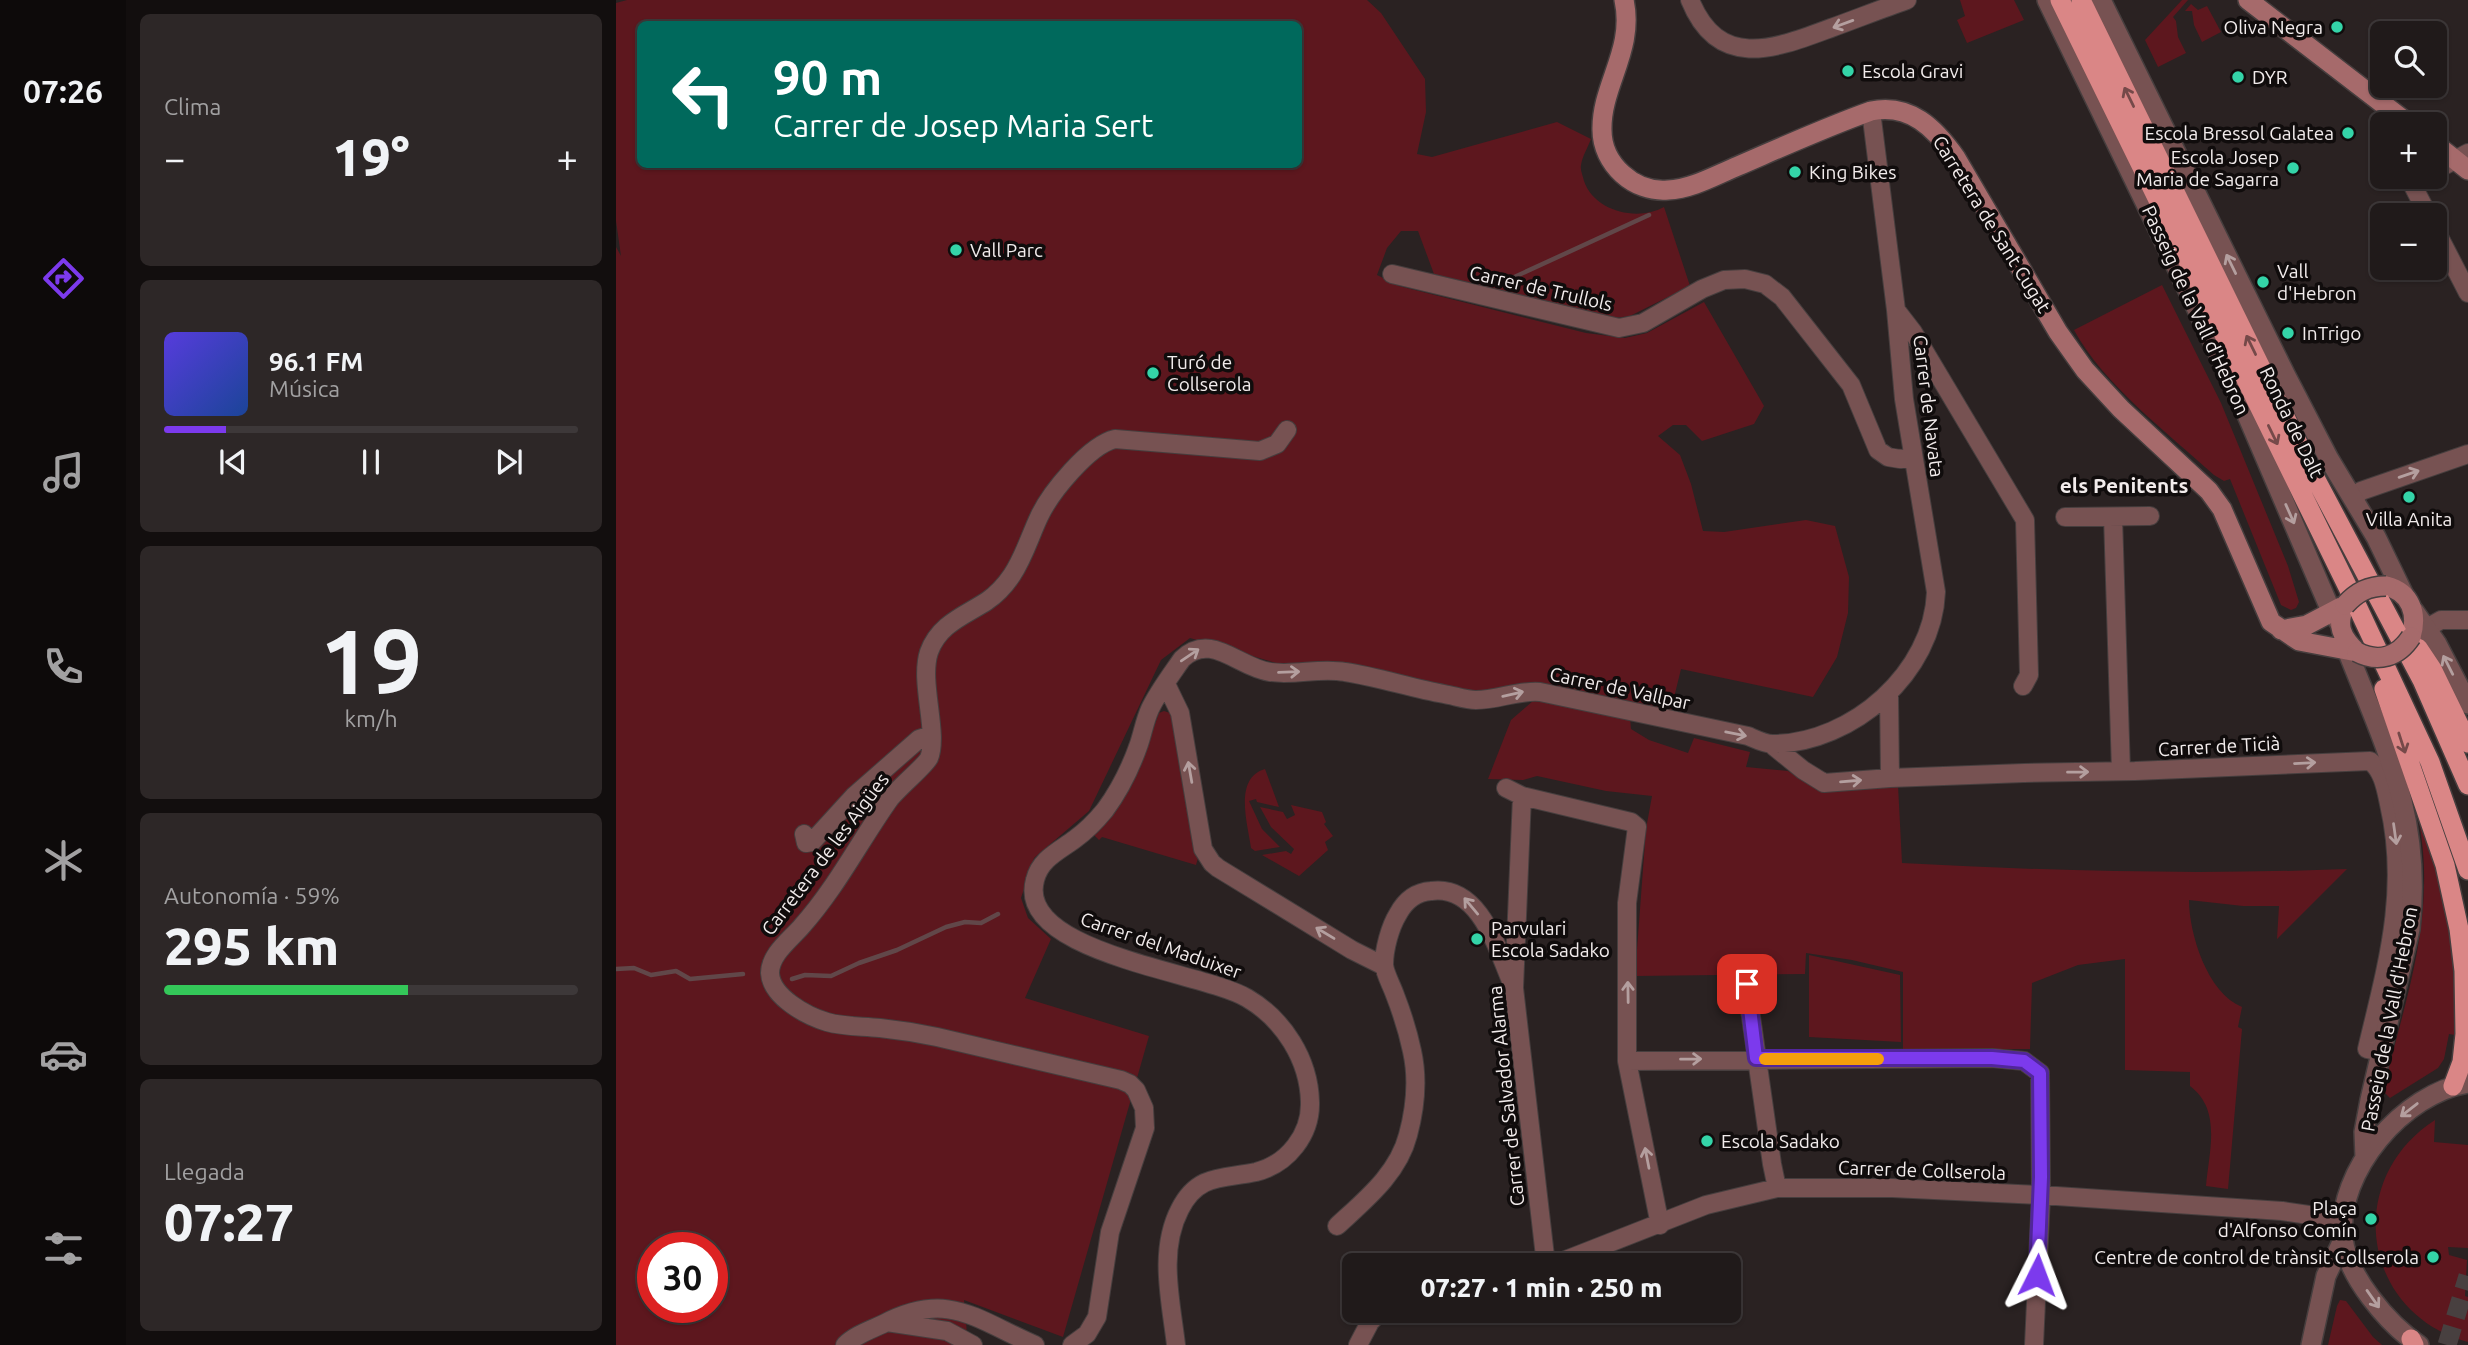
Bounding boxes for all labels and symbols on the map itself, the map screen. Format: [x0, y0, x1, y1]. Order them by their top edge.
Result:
place label: Oliva Negra [2223, 16, 2323, 38]
one-way arrow [1832, 18, 1854, 31]
marker: Oliva Negra [2329, 19, 2345, 35]
place label: Escola Gravi [1862, 60, 1963, 82]
marker: Escola Gravi [1840, 63, 1856, 79]
place label: DYR [2252, 66, 2288, 88]
marker: DYR [2230, 69, 2246, 85]
one-way arrow [2121, 87, 2135, 108]
place label: Escola Bressol Galatea [2145, 122, 2334, 144]
marker: Escola Bressol Galatea [2340, 125, 2356, 141]
street label: Carretera de Sant Cugat [1929, 132, 2056, 317]
place label: Escola Josep Maria de Sagarra [2136, 146, 2279, 190]
marker: Escola Josep Maria de Sagarra [2285, 160, 2301, 176]
place label: King Bikes [1809, 161, 1896, 183]
marker: King Bikes [1787, 164, 1803, 180]
street label: Passeig de la Vall d'Hebron [2138, 202, 2254, 418]
place label: Vall Parc [970, 239, 1043, 261]
marker: Vall Parc [948, 242, 964, 258]
one-way arrow [2224, 254, 2238, 275]
place label: Vall d'Hebron [2277, 260, 2357, 304]
street label: Carrer de Trullols [1467, 261, 1615, 315]
marker: Vall d'Hebron [2255, 274, 2271, 290]
place label: InTrigo [2302, 322, 2362, 344]
marker: InTrigo [2280, 325, 2296, 341]
street label: Carrer de Navata [1909, 334, 1949, 478]
one-way arrow [2243, 335, 2257, 356]
place label: Turó de Collserola [1167, 351, 1252, 395]
street label: Ronda de Dalt [2256, 363, 2329, 481]
marker: Turó de Collserola [1145, 365, 1161, 381]
one-way arrow [2267, 424, 2280, 445]
one-way arrow [2398, 467, 2420, 479]
district label: els Penitents [2060, 473, 2188, 497]
marker: Villa Anita [2401, 489, 2417, 505]
one-way arrow [2284, 503, 2297, 524]
place label: Villa Anita [2366, 508, 2452, 530]
one-way arrow [1180, 648, 1199, 663]
one-way arrow [2440, 655, 2454, 676]
street label: Carrer de Vallpar [1548, 662, 1692, 714]
one-way arrow [1278, 666, 1301, 679]
one-way arrow [1501, 687, 1524, 700]
one-way arrow [1724, 727, 1747, 741]
one-way arrow [2397, 731, 2409, 753]
street label: Carrer de Ticià [2157, 732, 2281, 760]
one-way arrow [2293, 757, 2316, 770]
one-way arrow [1183, 761, 1196, 784]
one-way arrow [2066, 766, 2089, 779]
street label: Carretera de les Aigües [757, 769, 893, 939]
one-way arrow [1839, 774, 1861, 787]
one-way arrow [2389, 822, 2402, 845]
one-way arrow [1463, 897, 1479, 915]
street label: Passeig de la Vall d'Hebron [2356, 905, 2422, 1133]
street label: Carrer del Maduixer [1078, 907, 1244, 983]
place label: Parvulari Escola Sadako [1491, 917, 1610, 961]
one-way arrow [1315, 926, 1335, 940]
marker: Parvulari Escola Sadako [1469, 931, 1485, 947]
pin [1717, 954, 1777, 1014]
one-way arrow [1621, 981, 1635, 1004]
street label: Carrer de Salvador Alarma [1483, 985, 1529, 1207]
one-way arrow [1680, 1053, 1703, 1066]
one-way arrow [2401, 1102, 2419, 1117]
place label: Escola Sadako [1721, 1130, 1840, 1152]
marker: Escola Sadako [1699, 1133, 1715, 1149]
one-way arrow [1639, 1147, 1653, 1170]
street label: Carrer de Collserola [1838, 1156, 2006, 1184]
place label: Plaça d'Alfonso Comín [2218, 1197, 2357, 1241]
marker: Plaça d'Alfonso Comín [2363, 1211, 2379, 1227]
speed limit sign: 30 [637, 1232, 728, 1323]
position arrow [2000, 1238, 2074, 1312]
place label: Centre de control de trànsit Collserola [2094, 1246, 2419, 1268]
marker: Centre de control de trànsit Collserola [2425, 1249, 2441, 1265]
one-way arrow [2366, 1289, 2380, 1308]

